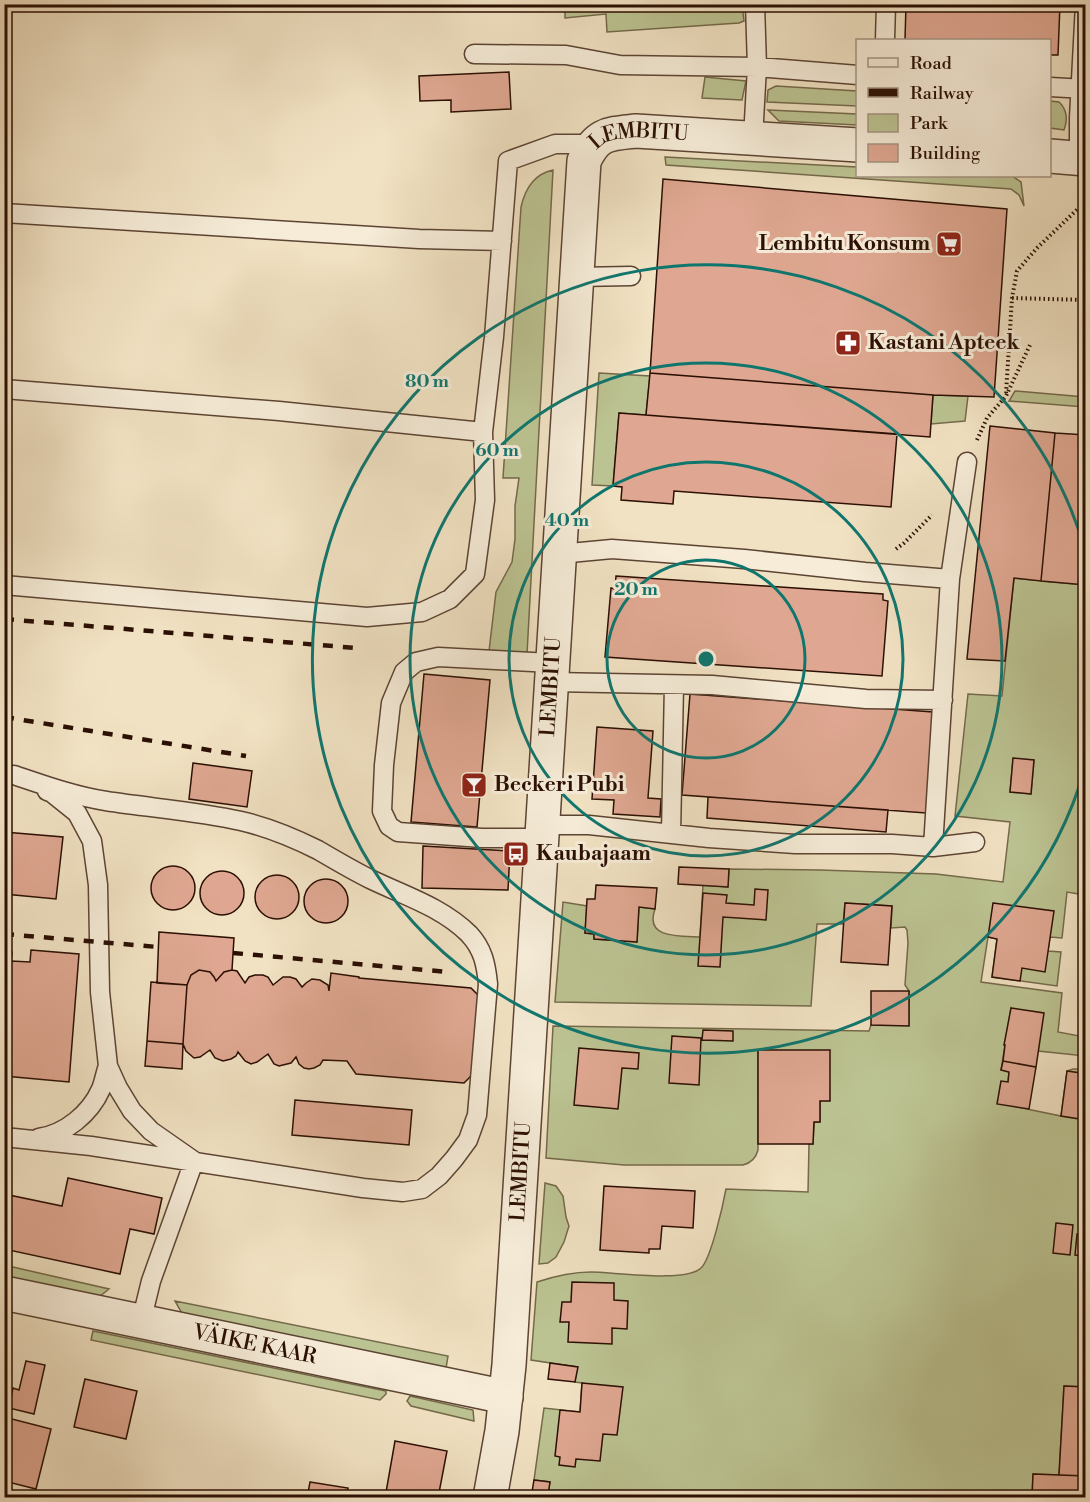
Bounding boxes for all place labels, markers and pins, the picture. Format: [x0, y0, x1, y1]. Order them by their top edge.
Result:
supermarket icon: Lembitu Konsum [934, 229, 964, 259]
place label: Lembitu Konsum [759, 231, 930, 257]
pharmacy icon: Kastani Apteek [833, 328, 863, 358]
place label: Kastani Apteek [868, 330, 1021, 356]
centre of rings [696, 649, 716, 669]
bar icon: Beckeri Pubi [459, 770, 489, 800]
place label: Beckeri Pubi [494, 772, 625, 798]
bus stop icon: Kaubajaam [501, 839, 531, 869]
place label: Kaubajaam [536, 841, 651, 867]

